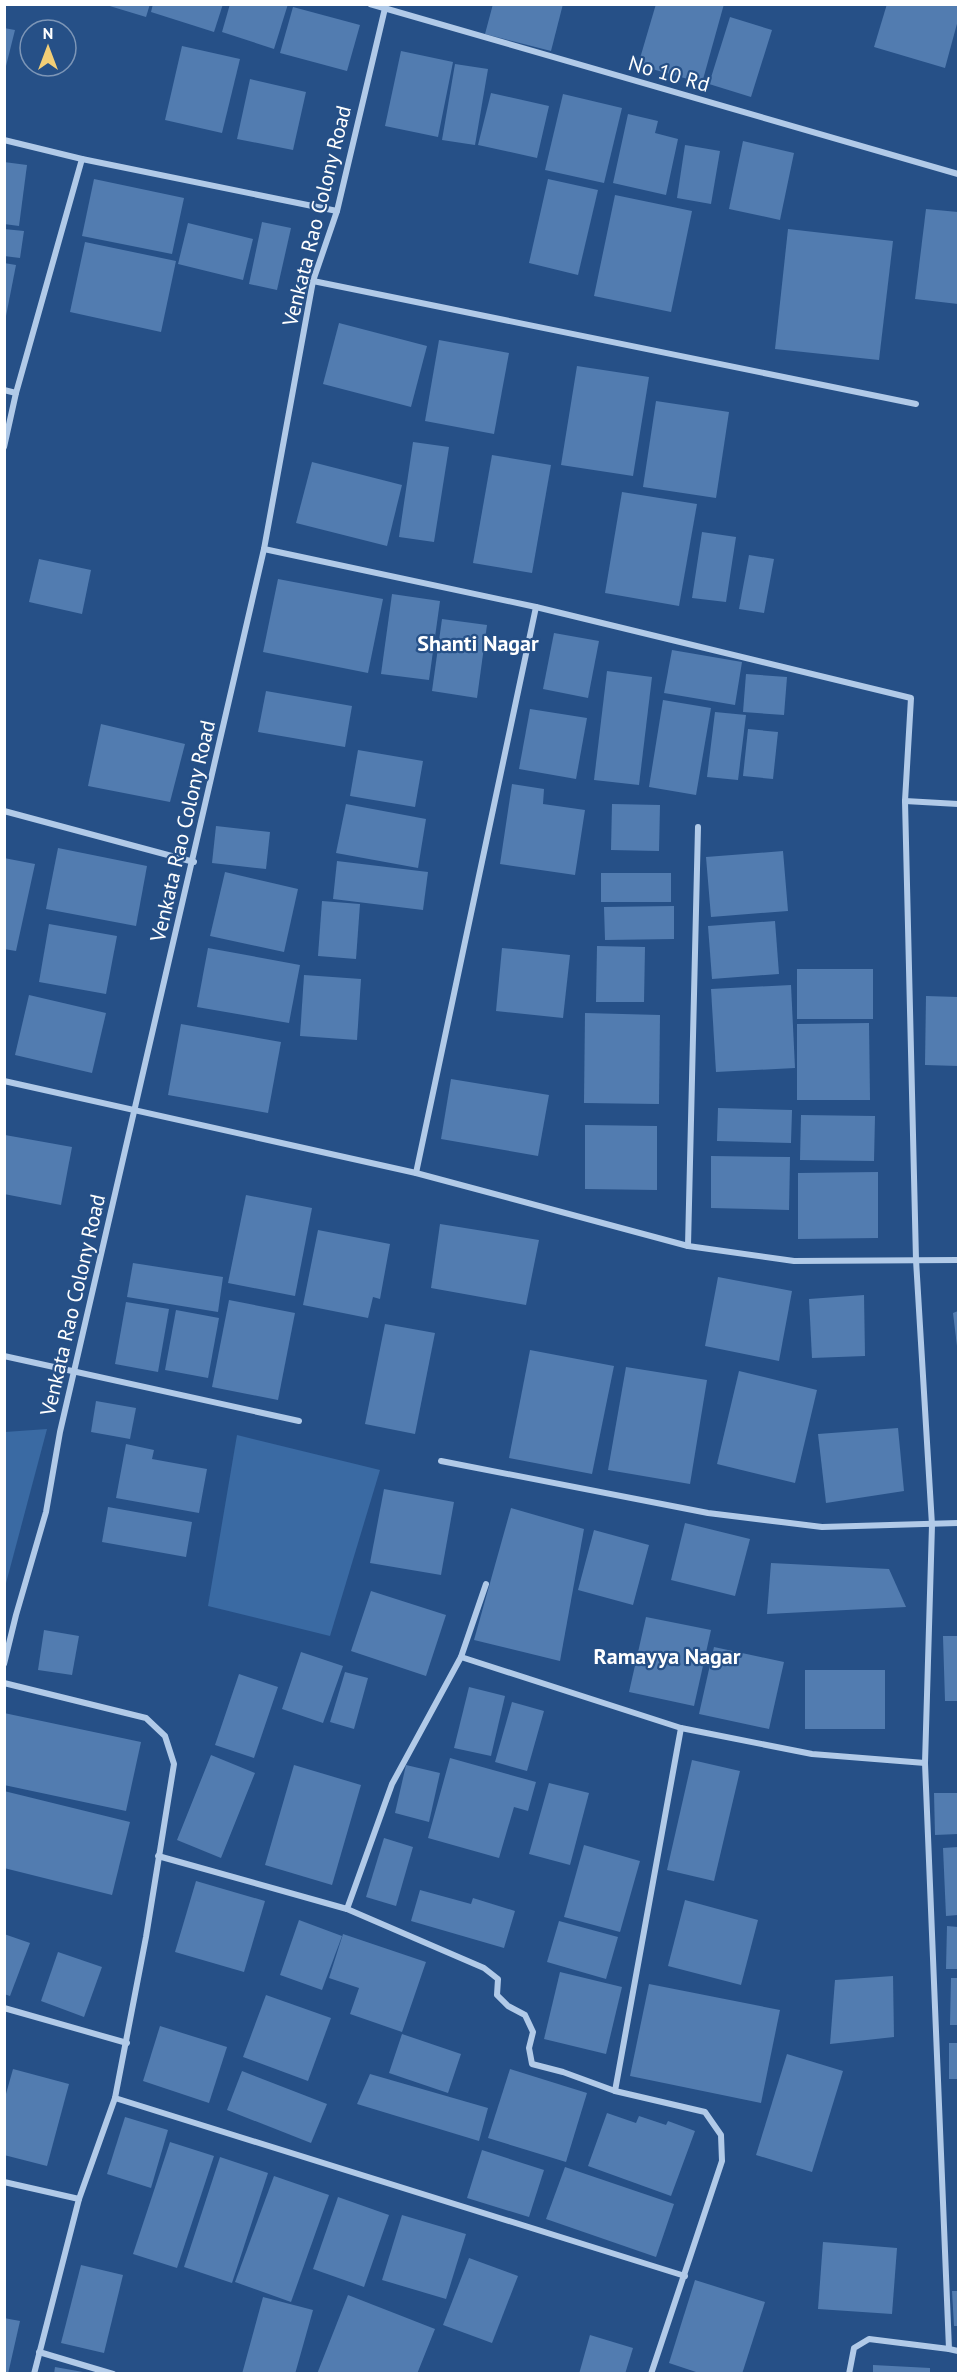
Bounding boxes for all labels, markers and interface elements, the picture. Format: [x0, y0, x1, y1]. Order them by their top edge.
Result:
north arrow [18, 18, 78, 78]
text: N [43, 23, 53, 43]
street label: No 10 Rd [625, 49, 713, 98]
street label: Venkata Rao Colony Road [276, 103, 357, 330]
district label: Shanti Nagar [417, 629, 539, 657]
street label: Venkata Rao Colony Road [144, 717, 221, 945]
street label: Venkata Rao Colony Road [34, 1191, 111, 1419]
district label: Ramayya Nagar [594, 1642, 741, 1670]

